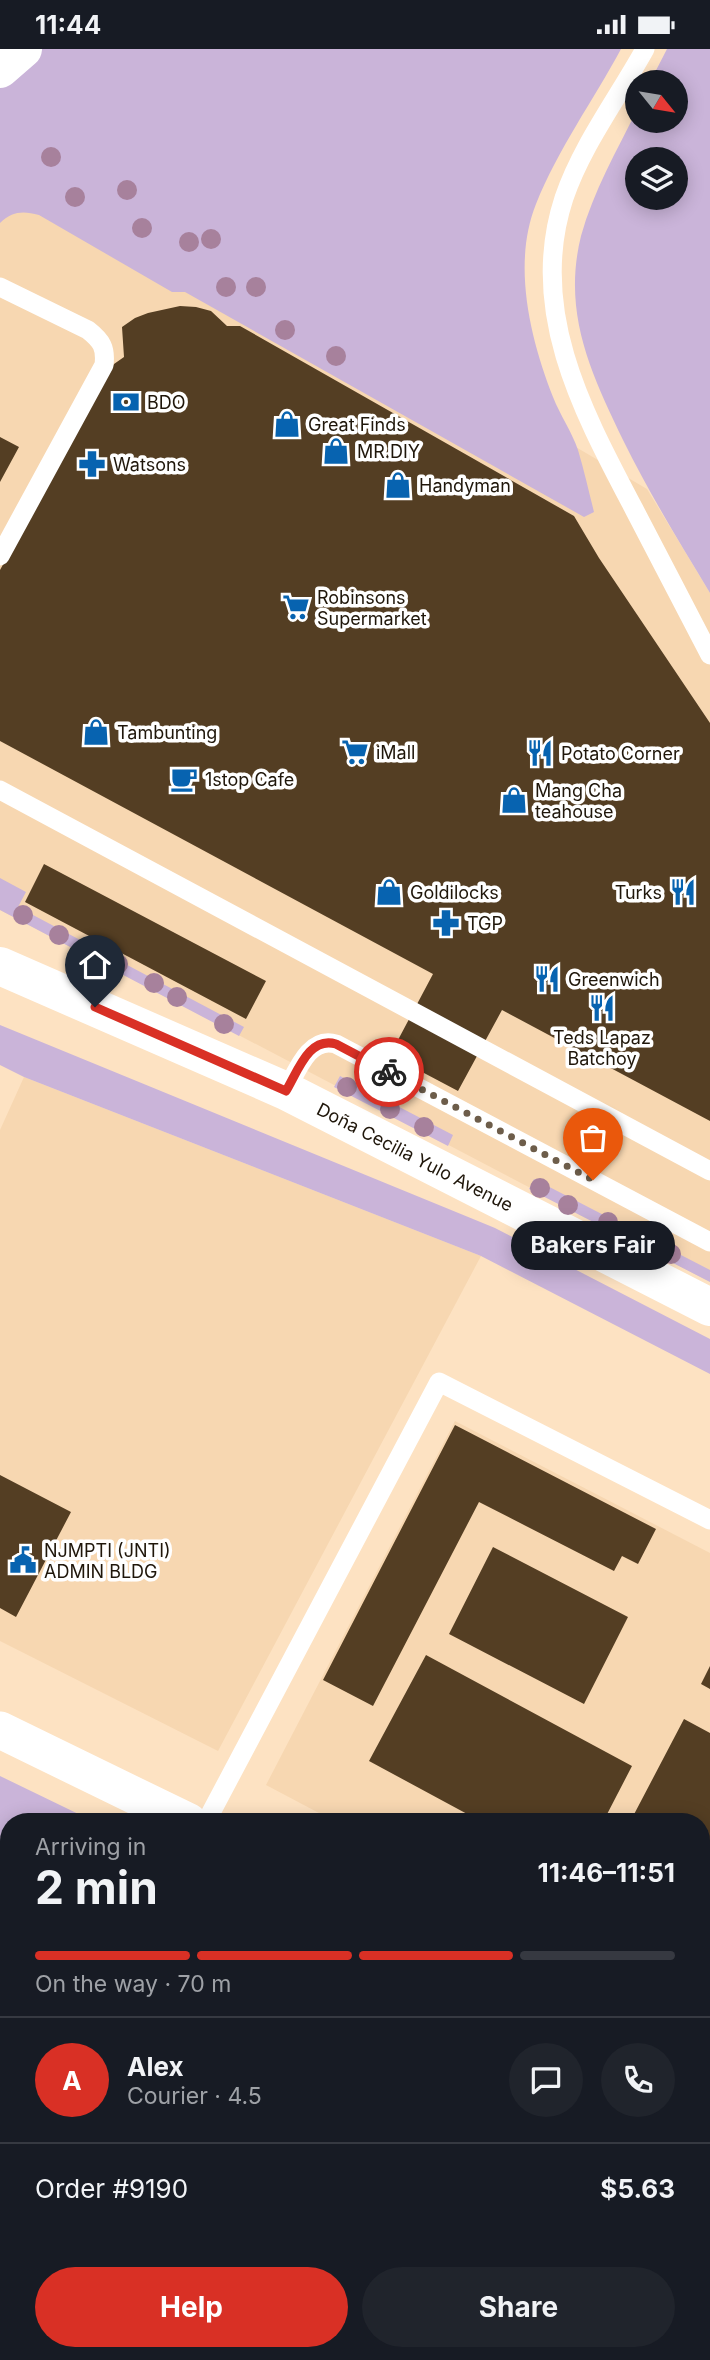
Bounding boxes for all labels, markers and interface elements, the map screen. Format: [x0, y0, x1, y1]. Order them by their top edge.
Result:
text: 11:44 [35, 9, 101, 40]
north arrow [625, 70, 688, 133]
map controls [625, 70, 688, 210]
button: layers [625, 147, 688, 210]
bank icon: BDO [111, 387, 141, 417]
place label: BDO [147, 392, 186, 413]
shop icon: Great Finds [272, 409, 302, 439]
place label: Great Finds [308, 414, 406, 435]
shop icon: MR.DIY [321, 436, 351, 466]
place label: MR.DIY [357, 441, 420, 462]
pharmacy icon: Watsons [77, 449, 107, 479]
place label: Watsons [113, 454, 186, 475]
shop icon: Handyman [383, 470, 413, 500]
place label: Handyman [419, 475, 511, 496]
place label: Robinsons Supermarket [317, 587, 427, 629]
supermarket icon: Robinsons Supermarket [281, 592, 311, 622]
shop icon: Tambunting [81, 717, 111, 747]
place label: Tambunting [117, 722, 217, 743]
supermarket icon: iMall [340, 737, 370, 767]
restaurant icon: Potato Corner [525, 738, 555, 768]
place label: iMall [376, 742, 415, 763]
place label: Potato Corner [561, 743, 680, 764]
cafe icon: 1stop Cafe [169, 764, 199, 794]
place label: 1stop Cafe [205, 769, 294, 790]
place label: Mang Cha teahouse [535, 780, 622, 822]
shop icon: Mang Cha teahouse [499, 785, 529, 815]
shop icon: Goldilocks [374, 877, 404, 907]
restaurant icon: Turks [668, 877, 698, 907]
place label: Goldilocks [410, 882, 499, 903]
place label: Turks [615, 882, 662, 903]
pharmacy icon: TGP [431, 908, 461, 938]
place label: TGP [467, 913, 503, 934]
pin [65, 935, 125, 1007]
icon: home [76, 946, 114, 984]
restaurant icon: Greenwich [532, 964, 562, 994]
place label: Greenwich [568, 969, 660, 990]
restaurant icon: Teds Lapaz Batchoy [587, 993, 617, 1023]
place label: Teds Lapaz Batchoy [553, 1027, 651, 1069]
courier [354, 1037, 424, 1107]
icon: bike [370, 1053, 408, 1091]
street label: Doña Cecilia Yulo Avenue [313, 1098, 517, 1216]
pin [563, 1108, 623, 1180]
icon: bag [574, 1119, 612, 1157]
callout: Bakers Fair [511, 1222, 675, 1271]
text: Bakers Fair [531, 1231, 655, 1259]
place label: NJMPTI (JNTI) ADMIN BLDG [44, 1540, 171, 1582]
public building icon: NJMPTI (JNTI) ADMIN BLDG [8, 1545, 38, 1575]
text: Arriving in [35, 1833, 146, 1861]
text: 11:46–11:51 [537, 1857, 675, 1888]
text: 2 min [35, 1859, 158, 1915]
text: On the way · 70 m [35, 1970, 231, 1998]
button: chat [509, 2043, 583, 2117]
button: phone [601, 2043, 675, 2117]
text: Alex [127, 2051, 184, 2082]
text: A [62, 2065, 82, 2096]
text: Courier · 4.5 [127, 2082, 262, 2110]
text: Order #9190 [35, 2173, 188, 2204]
text: $5.63 [600, 2173, 675, 2204]
button: Help [35, 2267, 348, 2347]
button: Share [362, 2267, 675, 2347]

